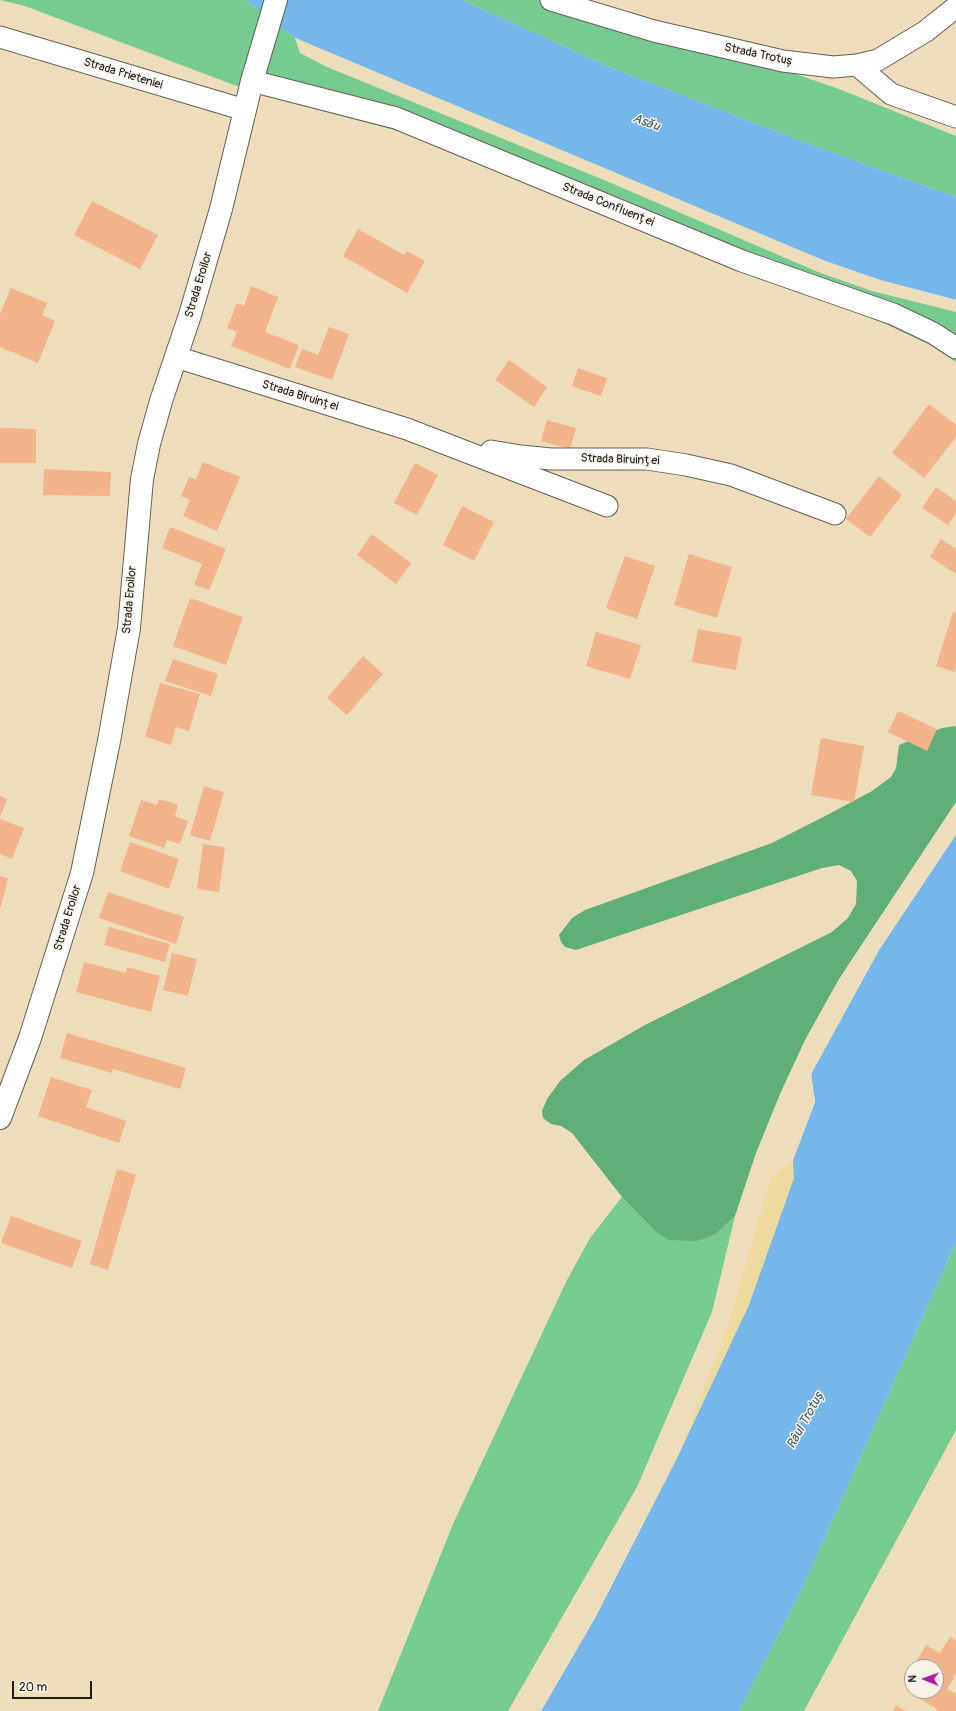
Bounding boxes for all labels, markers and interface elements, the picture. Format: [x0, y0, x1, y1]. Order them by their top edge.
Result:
street label: Strada Trotuș [723, 41, 795, 69]
street label: Strada Prieteniei [82, 55, 164, 93]
water label: Asău [630, 111, 662, 135]
street label: Strada Confluenței [560, 180, 656, 230]
street label: Strada Eroilor [182, 250, 216, 320]
street label: Strada Biruinței [260, 378, 340, 414]
street label: Strada Biruinței [580, 451, 660, 469]
street label: Strada Eroilor [120, 565, 140, 635]
street label: Strada Eroilor [51, 883, 85, 953]
water label: Râul Trotuș [784, 1388, 828, 1452]
north arrow [904, 1659, 944, 1699]
scale bar [14, 1673, 94, 1699]
text: N [906, 1675, 919, 1683]
text: 20 m [19, 1680, 47, 1695]

